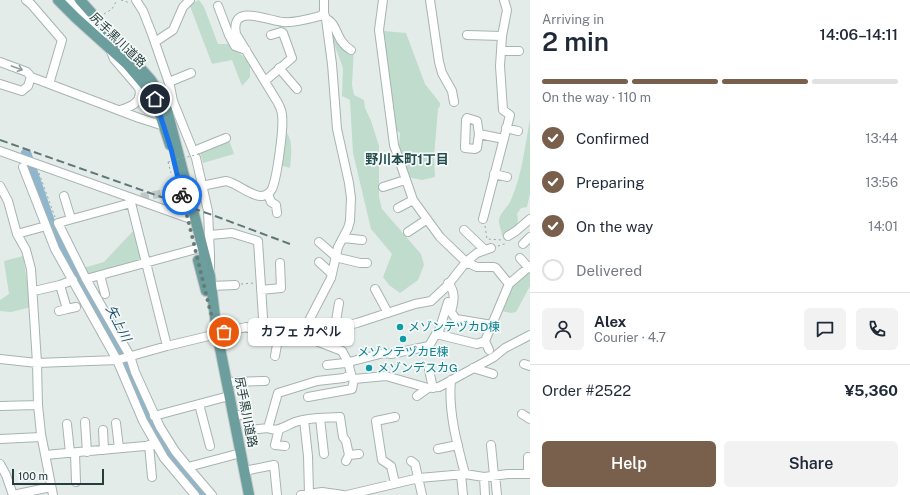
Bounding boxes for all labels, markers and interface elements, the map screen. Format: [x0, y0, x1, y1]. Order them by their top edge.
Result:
street label: 尻手黒川道路 [87, 10, 149, 70]
text: Arriving in [542, 12, 604, 27]
text: 2 min [542, 26, 609, 57]
text: 14:06–14:11 [820, 26, 898, 43]
one-way arrow [10, 65, 22, 73]
pin [138, 82, 172, 116]
icon: home [144, 88, 166, 110]
text: On the way · 110 m [542, 90, 651, 105]
icon: check [542, 127, 564, 149]
text: Confirmed [576, 130, 649, 147]
text: 13:44 [865, 131, 898, 146]
district label: 野川本町1丁目 [365, 152, 449, 167]
icon: check [542, 171, 564, 193]
text: Preparing [576, 174, 645, 191]
courier [162, 175, 202, 215]
text: 13:56 [865, 175, 898, 190]
icon: bike [171, 184, 193, 206]
icon: check [542, 215, 564, 237]
text: On the way [576, 218, 653, 235]
text: 14:01 [868, 219, 898, 234]
text: Delivered [576, 262, 642, 279]
water label: 矢上川 [103, 302, 135, 346]
button: person [542, 308, 584, 350]
button: chat [804, 308, 846, 350]
button: phone [856, 308, 898, 350]
text: Alex [594, 313, 626, 330]
pin [207, 315, 241, 349]
callout: カフェ カペル [248, 318, 354, 346]
place label: メゾンテヅカD棟 [408, 320, 500, 334]
icon: bag [213, 321, 235, 343]
marker: メゾンテヅカD棟 [395, 322, 405, 332]
text: カフェ カペル [260, 324, 342, 339]
text: Courier · 4.7 [594, 330, 666, 345]
marker: メゾンテヅカE棟 [398, 334, 408, 344]
place label: メゾンテヅカE棟 [357, 345, 449, 359]
place label: メゾンデスカG [377, 361, 458, 375]
marker: メゾンデスカG [364, 363, 374, 373]
street label: 尻手黒川道路 [232, 375, 260, 449]
text: Order #2522 [542, 382, 631, 399]
text: ¥5,360 [844, 382, 898, 399]
button: Help [542, 441, 716, 487]
button: Share [724, 441, 898, 487]
scale bar [12, 467, 104, 486]
text: 100 m [18, 470, 48, 482]

